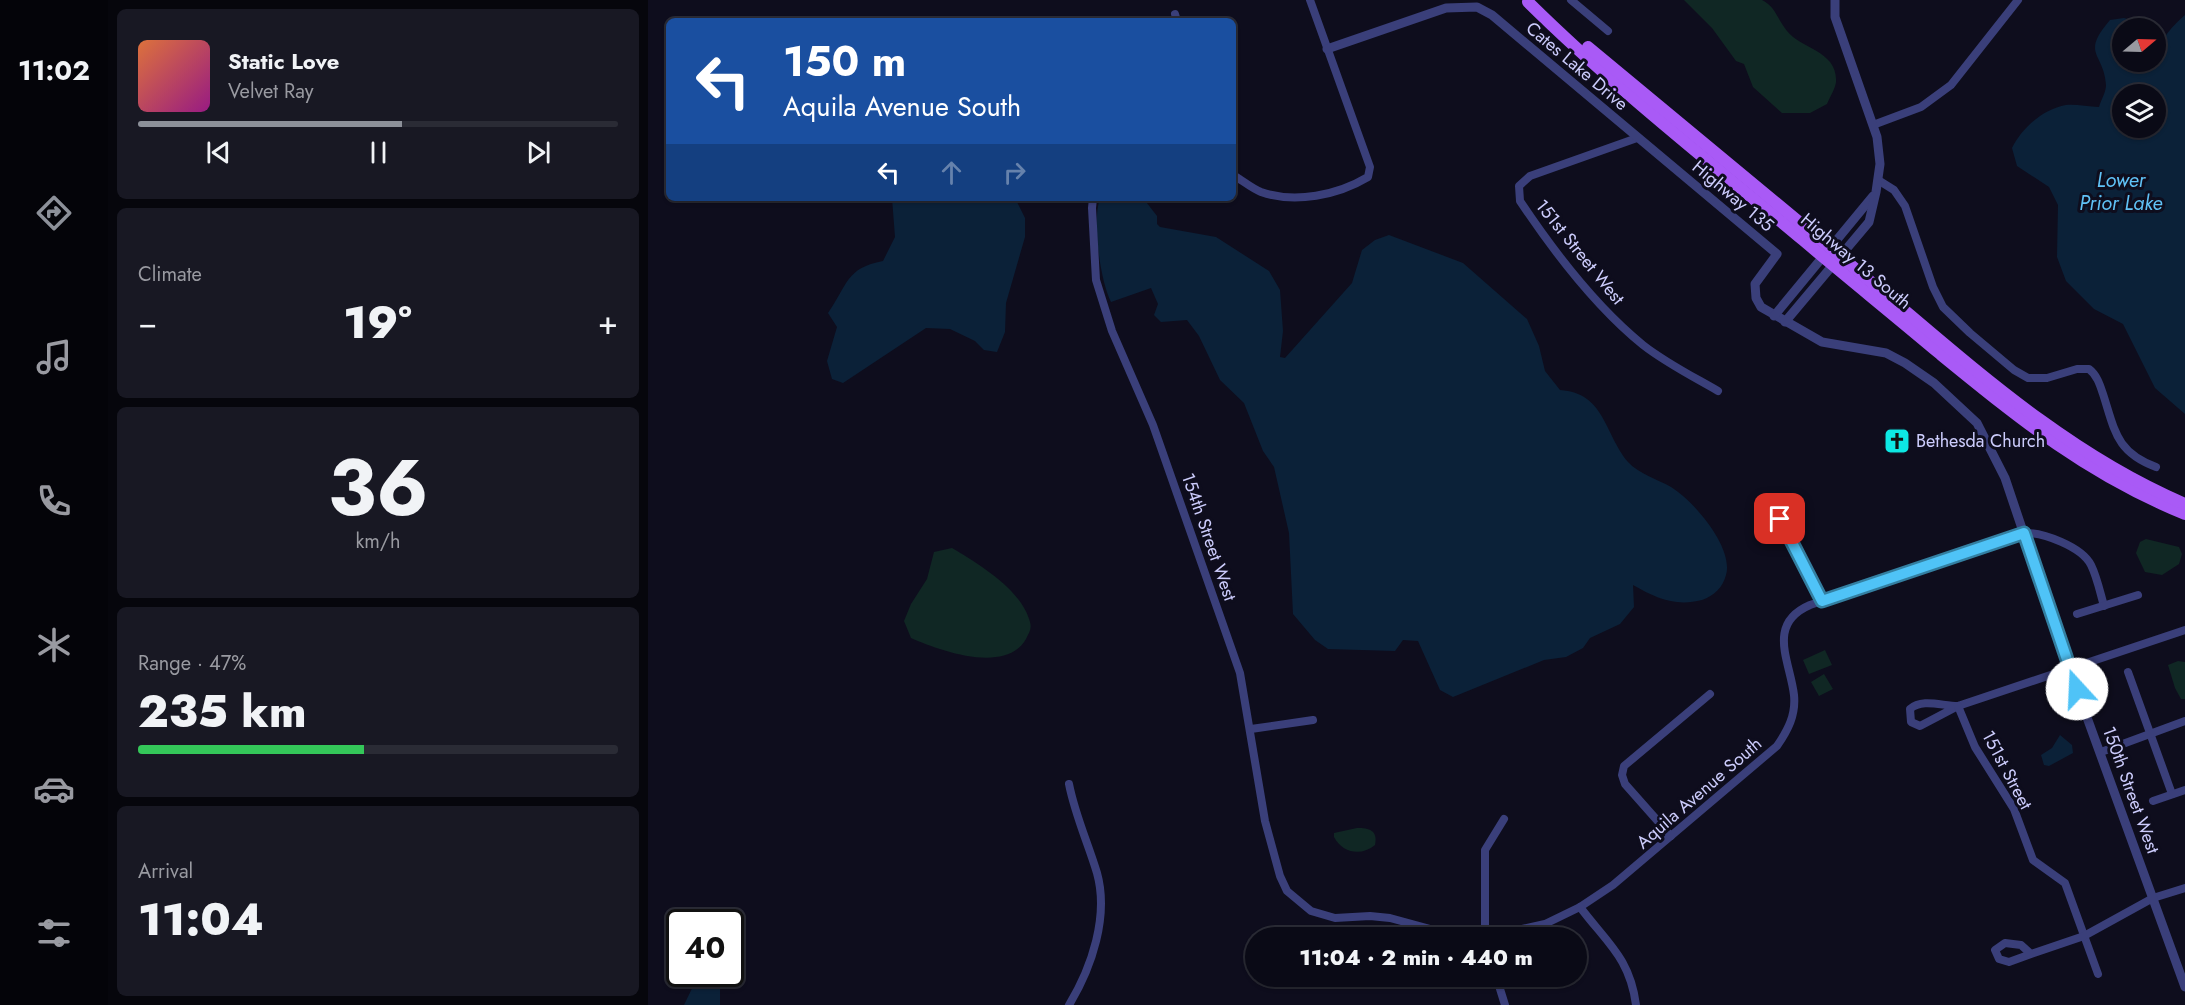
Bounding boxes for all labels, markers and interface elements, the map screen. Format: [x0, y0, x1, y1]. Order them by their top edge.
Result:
street label: Cates Lake Drive [1520, 15, 1634, 117]
north arrow [2112, 18, 2166, 72]
map controls [2112, 18, 2166, 138]
text: 150 m [783, 31, 906, 92]
icon: left [684, 42, 762, 120]
text: Static Love [228, 45, 339, 77]
text: 11:02 [18, 51, 90, 90]
text: Velvet Ray [228, 77, 314, 106]
button: layers [2112, 84, 2166, 138]
text: Aquila Avenue South [783, 87, 1021, 126]
icon: previous [202, 136, 235, 169]
icon: pause [362, 136, 395, 169]
icon: next [522, 136, 555, 169]
street label: Highway 135 [1687, 154, 1779, 238]
icon: left [872, 156, 905, 189]
icon: ahead [935, 156, 968, 189]
icon: right [998, 156, 1031, 189]
water label: Lower Prior Lake [2079, 166, 2163, 218]
icon: directions [33, 192, 75, 234]
street label: 151st Street West [1529, 194, 1631, 311]
street label: Highway 13 South [1795, 207, 1917, 315]
text: Climate [138, 260, 202, 289]
text: 19° [343, 290, 412, 355]
text: − [138, 299, 157, 346]
text: + [598, 299, 618, 346]
icon: music [33, 336, 75, 378]
church icon: Bethesda Church [1882, 426, 1912, 456]
place label: Bethesda Church [1916, 428, 2045, 454]
text: 36 [328, 432, 428, 544]
street label: 154th Street West [1175, 470, 1243, 605]
icon: phone [33, 480, 75, 522]
pin [1754, 493, 1805, 544]
icon: arrive [1763, 502, 1796, 535]
text: km/h [355, 527, 401, 556]
icon: climate [33, 624, 75, 666]
text: Range · 47% [138, 649, 246, 678]
position arrow [2045, 657, 2109, 721]
text: 235 km [138, 679, 306, 744]
street label: 150th Street West [2096, 723, 2166, 858]
street label: 151st Street [1975, 726, 2039, 815]
street label: Aquila Avenue South [1631, 731, 1767, 855]
icon: car [33, 768, 75, 810]
text: Arrival [138, 857, 193, 886]
text: 11:04 [138, 887, 264, 952]
speed limit sign: 40 [666, 909, 744, 987]
icon: filters [33, 912, 75, 954]
text: 11:04 · 2 min · 440 m [1299, 941, 1533, 973]

